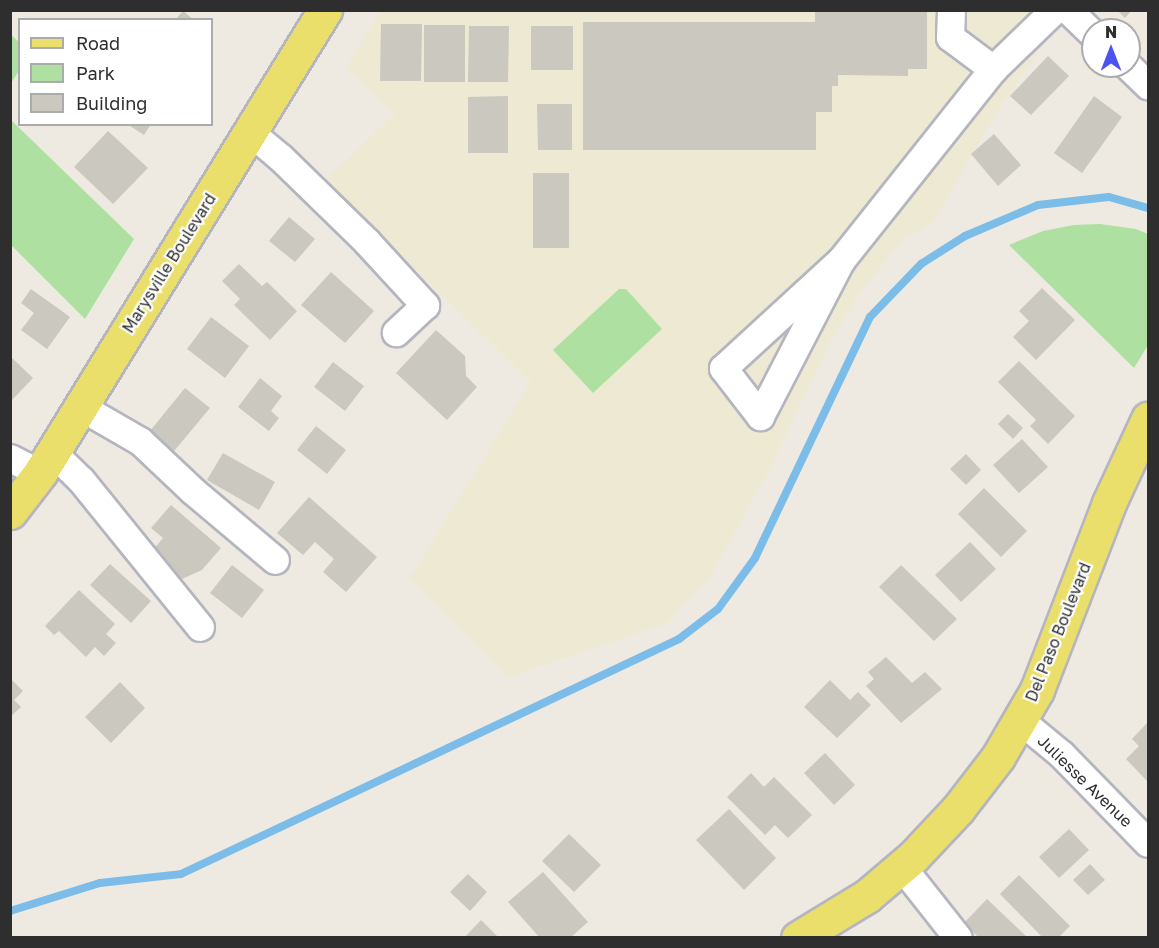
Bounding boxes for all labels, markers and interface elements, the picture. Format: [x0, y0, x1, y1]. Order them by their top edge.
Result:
legend [18, 18, 213, 126]
north arrow [1081, 18, 1141, 78]
text: N [1105, 22, 1117, 42]
text: Road [76, 32, 120, 54]
text: Park [76, 62, 115, 84]
text: Building [76, 92, 147, 114]
street label: Marysville Boulevard [118, 190, 220, 336]
street label: Del Paso Boulevard [1021, 560, 1095, 704]
street label: Juliesse Avenue [1034, 731, 1136, 831]

